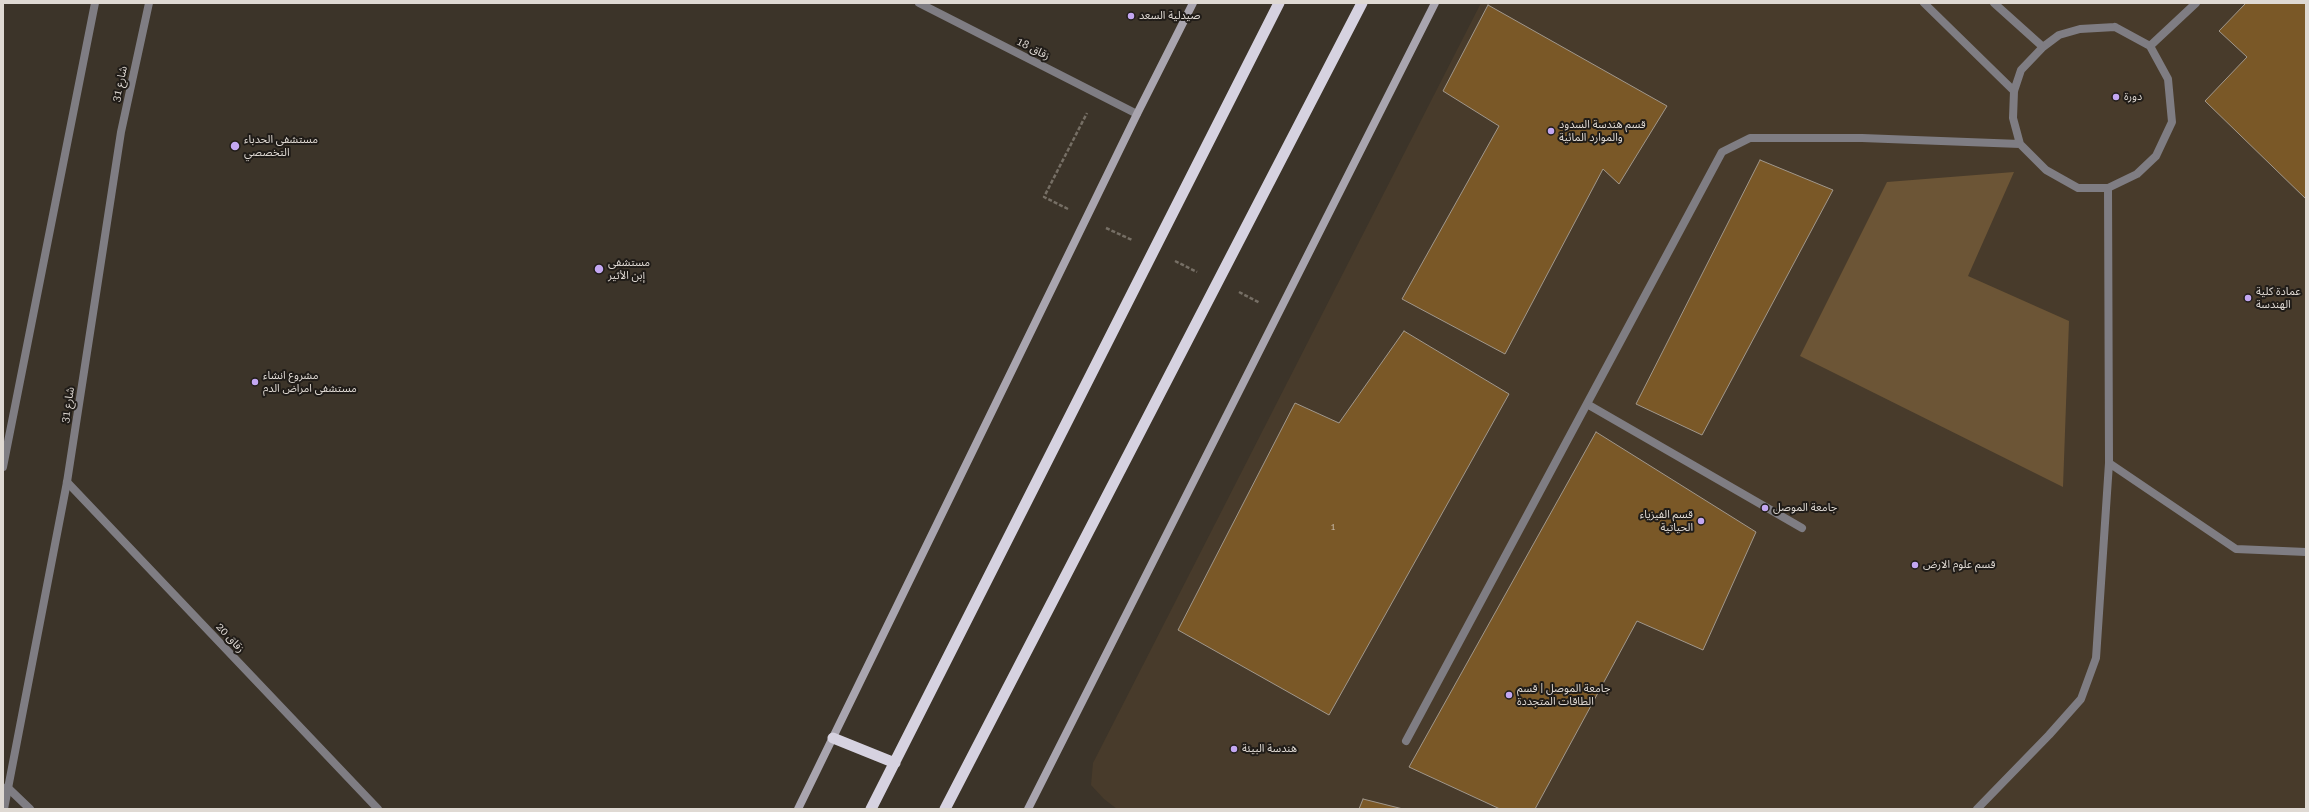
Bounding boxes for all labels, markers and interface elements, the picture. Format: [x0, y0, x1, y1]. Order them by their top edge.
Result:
place label: صيدلية السعد [1139, 9, 1200, 23]
marker: صيدلية السعد [1126, 11, 1136, 21]
street label: زقاق 18 [1014, 35, 1052, 63]
street label: شارع 31 [110, 65, 130, 103]
place label: دورة [2124, 90, 2142, 104]
marker: دورة [2111, 92, 2121, 102]
place label: قسم هندسة السدود والموارد المائية [1559, 118, 1646, 144]
marker: قسم هندسة السدود والموارد المائية [1546, 126, 1556, 136]
place label: مستشفى الحدباء التخصصي [244, 133, 318, 159]
marker: مستشفى الحدباء التخصصي [229, 140, 241, 152]
place label: مستشفى إبن الأثير [608, 256, 650, 282]
marker: مستشفى إبن الأثير [593, 263, 605, 275]
place label: عمادة كلية الهندسة [2256, 285, 2301, 311]
marker: عمادة كلية الهندسة [2243, 293, 2253, 303]
place label: مشروع انشاء مستشفى امراض الدم [263, 369, 357, 395]
marker: مشروع انشاء مستشفى امراض الدم [250, 377, 260, 387]
street label: شارع 31 [59, 386, 77, 424]
place label: جامعة الموصل [1773, 501, 1837, 515]
marker: جامعة الموصل [1760, 503, 1770, 513]
place label: قسم الفيزياء الحياتية [1640, 508, 1693, 534]
marker: قسم الفيزياء الحياتية [1696, 516, 1706, 526]
house number: 1 [1330, 522, 1336, 532]
place label: قسم علوم الارض [1923, 558, 1995, 572]
marker: قسم علوم الارض [1910, 560, 1920, 570]
street label: زقاق 20 [213, 621, 247, 655]
place label: جامعة الموصل | قسم الطاقات المتجددة [1517, 682, 1610, 708]
marker: جامعة الموصل | قسم الطاقات المتجددة [1504, 690, 1514, 700]
place label: هندسة البيئة [1242, 742, 1297, 756]
marker: هندسة البيئة [1229, 744, 1239, 754]

